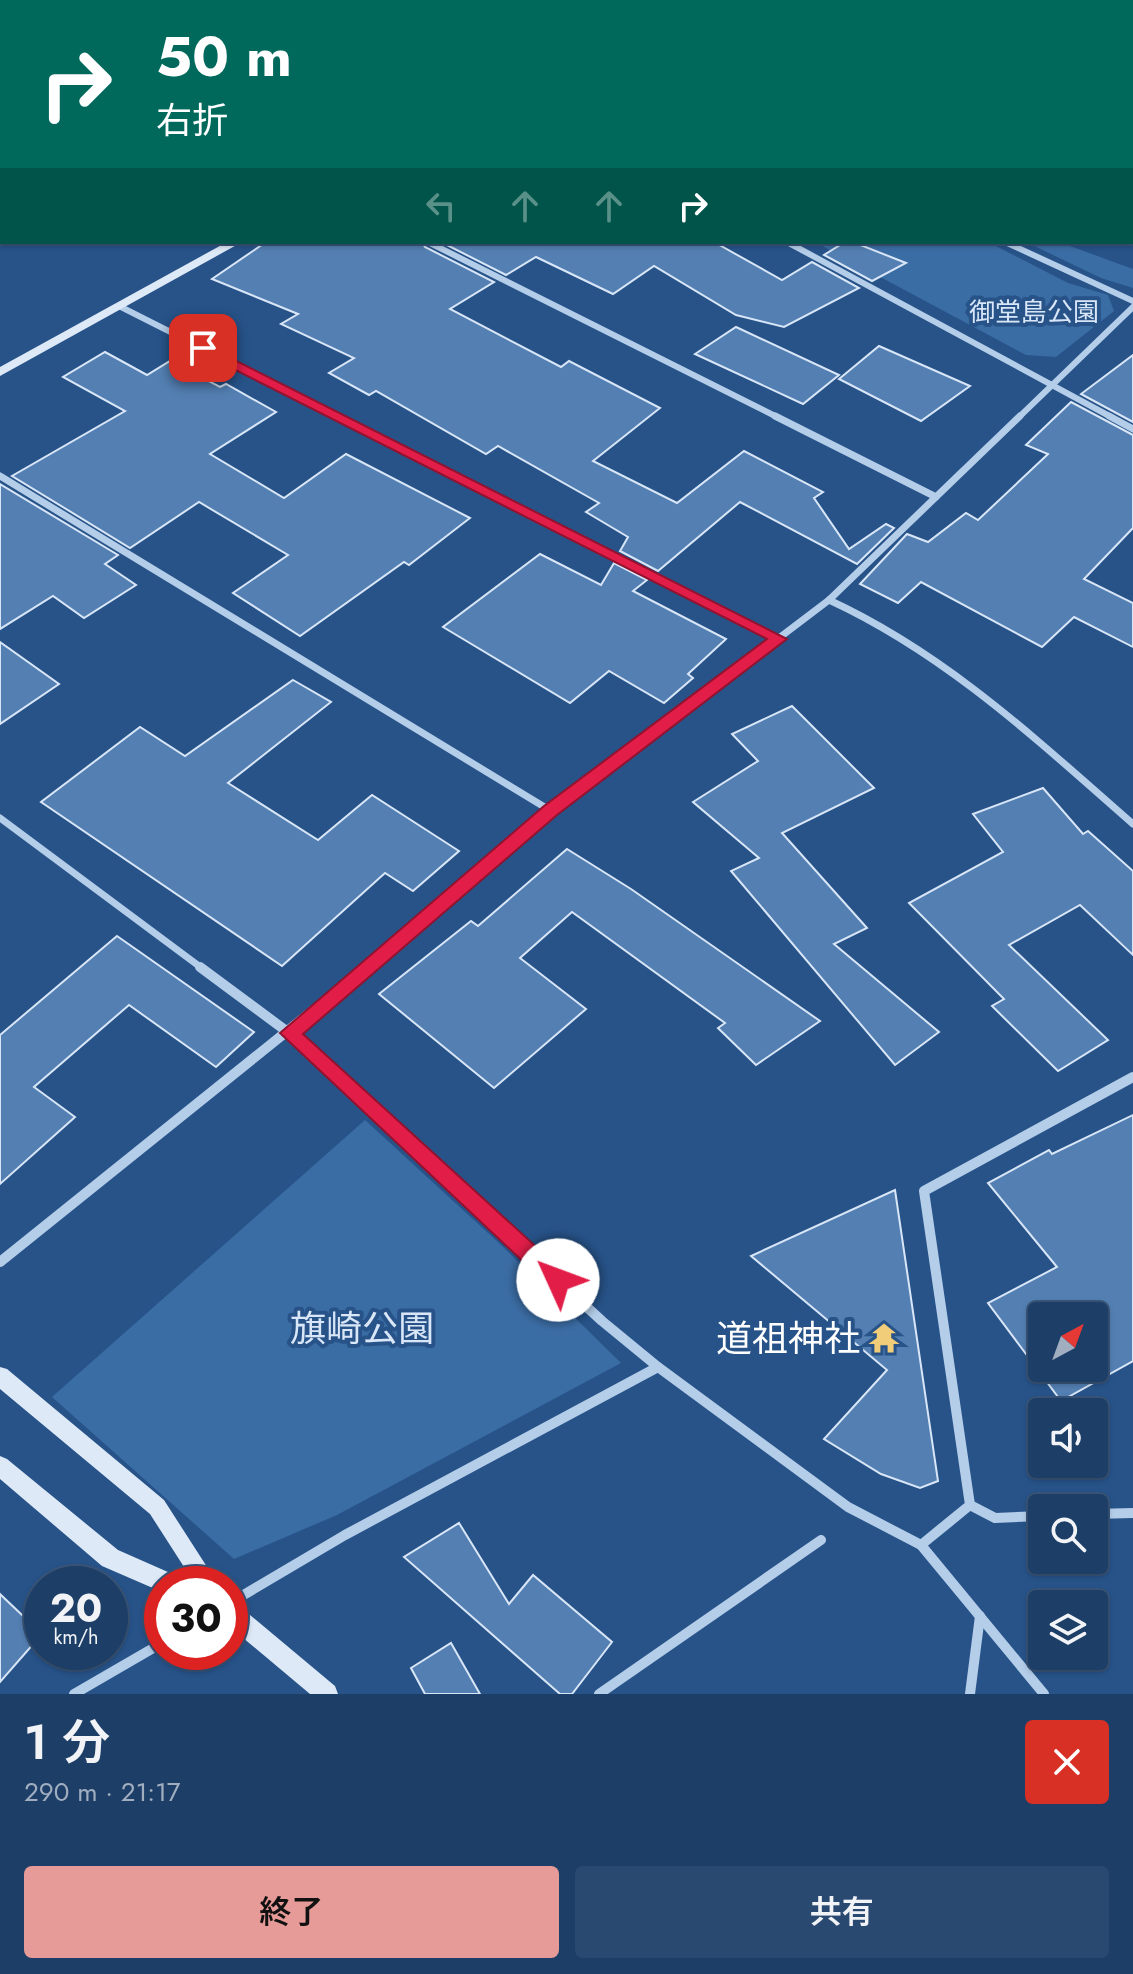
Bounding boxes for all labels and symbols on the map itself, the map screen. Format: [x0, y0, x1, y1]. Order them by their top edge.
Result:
park label: 御堂島公園 [969, 293, 1099, 331]
pin [169, 314, 237, 382]
position arrow [516, 1238, 600, 1322]
park label: 旗崎公園 [290, 1302, 434, 1354]
north arrow [1028, 1302, 1108, 1382]
place label: 道祖神社 [716, 1312, 860, 1364]
temple icon: 道祖神社 [867, 1321, 901, 1355]
speed limit sign: 30 [144, 1566, 248, 1670]

